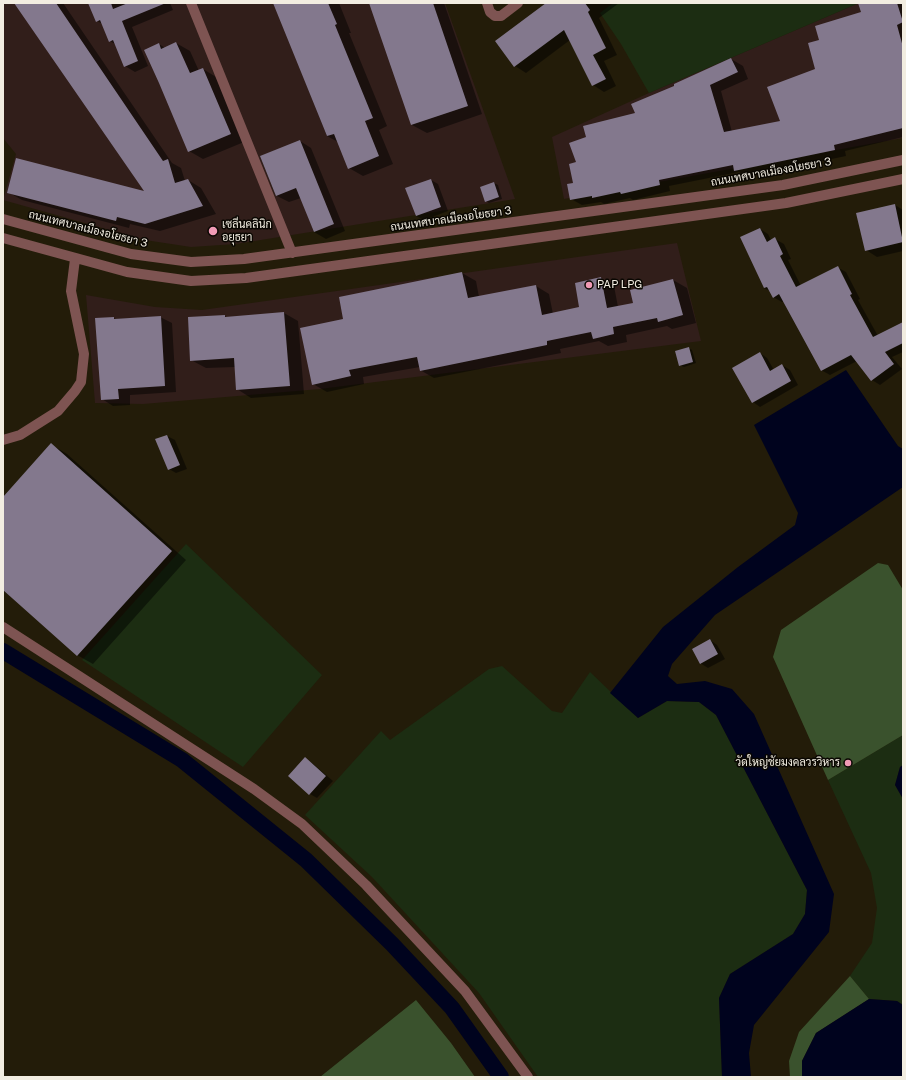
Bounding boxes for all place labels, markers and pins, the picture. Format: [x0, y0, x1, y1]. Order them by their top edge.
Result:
place label: เซลีนคลินิก อยุธยา [222, 218, 272, 244]
marker: เซลีนคลินิก อยุธยา [207, 225, 219, 237]
place label: PAP LPG [597, 278, 642, 292]
marker: PAP LPG [584, 280, 594, 290]
place label: วัดใหญ่ชัยมงคลวรวิหาร [736, 756, 840, 770]
marker: วัดใหญ่ชัยมงคลวรวิหาร [843, 758, 853, 768]

